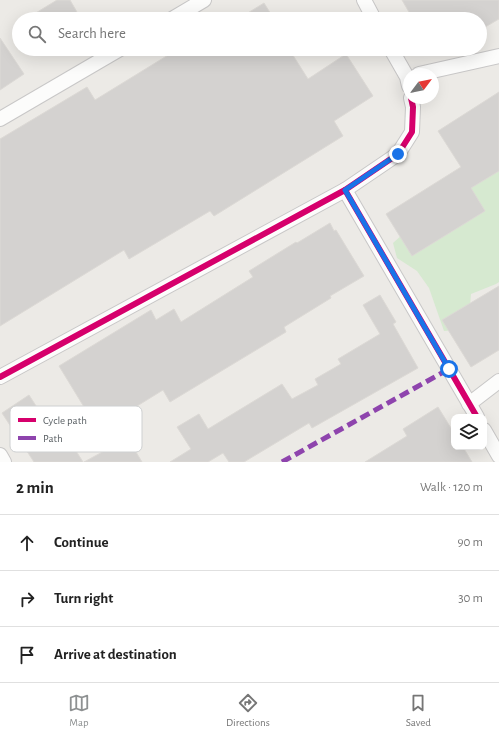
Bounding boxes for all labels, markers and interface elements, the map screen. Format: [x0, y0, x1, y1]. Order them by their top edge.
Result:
search box [12, 12, 487, 56]
icon: search [26, 23, 48, 45]
text: Search here [58, 26, 126, 41]
north arrow [403, 68, 439, 104]
route end [389, 145, 407, 163]
route start [440, 360, 458, 378]
legend [10, 406, 142, 452]
map controls [451, 414, 487, 450]
button: layers [451, 414, 487, 450]
text: Cycle path [43, 415, 87, 426]
text: Path [43, 433, 63, 444]
text: 2 min [16, 479, 54, 496]
text: Walk · 120 m [420, 481, 483, 494]
icon: ahead [16, 532, 38, 554]
text: Continue [54, 535, 109, 550]
text: 90 m [457, 536, 483, 549]
icon: right [16, 588, 38, 610]
text: Turn right [54, 591, 113, 606]
text: 30 m [458, 592, 483, 605]
icon: arrive [16, 644, 38, 666]
text: Arrive at destination [54, 647, 177, 662]
tab: Map [68, 692, 90, 729]
tab: Directions [226, 692, 270, 729]
tab: Saved [406, 692, 431, 729]

